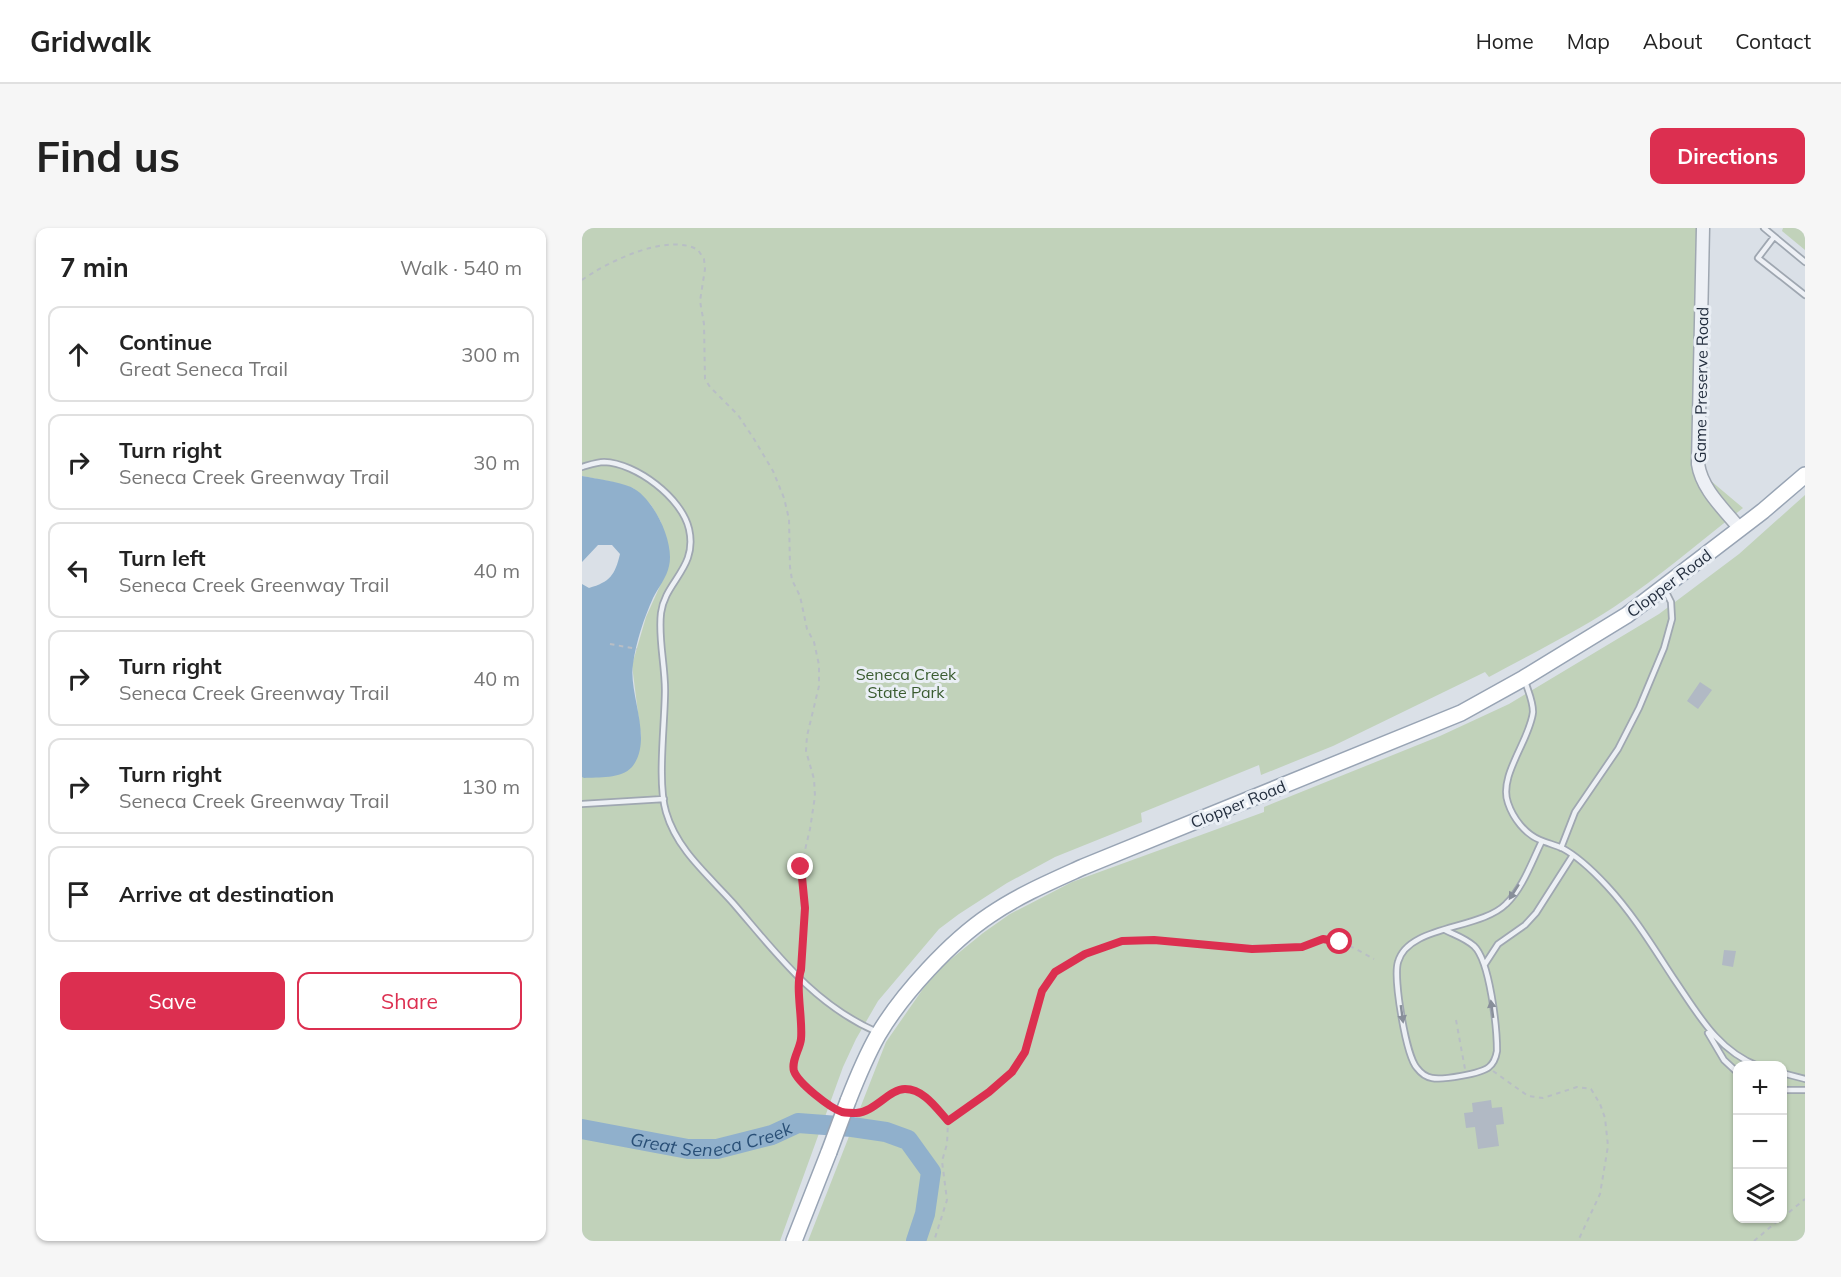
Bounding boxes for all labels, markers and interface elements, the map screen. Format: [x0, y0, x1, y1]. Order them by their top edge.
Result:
text: Gridwalk [30, 24, 151, 59]
text: Home [1476, 28, 1534, 54]
text: Map [1567, 28, 1610, 54]
text: About [1643, 28, 1702, 54]
text: Contact [1735, 28, 1811, 54]
button: Directions [1650, 128, 1805, 184]
text: Find us [36, 130, 180, 183]
text: 7 min [60, 251, 129, 284]
text: Walk · 540 m [400, 255, 522, 280]
street label: Game Preserve Road [1690, 307, 1712, 463]
text: Continue [119, 328, 212, 356]
icon: ahead [62, 338, 95, 371]
text: 300 m [461, 342, 520, 367]
text: Great Seneca Trail [119, 356, 288, 381]
text: Turn right [119, 436, 222, 464]
icon: right [62, 446, 95, 479]
text: 30 m [473, 450, 520, 475]
text: Seneca Creek Greenway Trail [119, 464, 389, 489]
text: Turn left [119, 544, 206, 572]
street label: Clopper Road [1623, 545, 1715, 621]
icon: left [62, 554, 95, 587]
text: 40 m [473, 558, 520, 583]
text: Seneca Creek Greenway Trail [119, 572, 389, 597]
text: Turn right [119, 652, 222, 680]
icon: right [62, 662, 95, 695]
park label: Seneca Creek State Park [856, 664, 957, 702]
text: 40 m [473, 666, 520, 691]
text: Seneca Creek Greenway Trail [119, 680, 389, 705]
text: Turn right [119, 760, 222, 788]
icon: right [62, 770, 95, 803]
text: 130 m [461, 774, 520, 799]
street label: Clopper Road [1187, 776, 1289, 832]
text: Seneca Creek Greenway Trail [119, 788, 389, 813]
route end [787, 853, 813, 879]
icon: arrive [62, 878, 95, 911]
text: Arrive at destination [119, 880, 334, 908]
one-way arrow [1509, 884, 1520, 900]
route start [1326, 928, 1352, 954]
button: Save [60, 972, 285, 1030]
button: Share [297, 972, 522, 1030]
one-way arrow [1488, 999, 1497, 1018]
one-way arrow [1398, 1005, 1407, 1024]
map controls [1733, 1061, 1787, 1223]
button: + [1733, 1061, 1787, 1115]
button: − [1733, 1115, 1787, 1169]
water label: Great Seneca Creek [629, 1116, 796, 1161]
button: layers [1733, 1169, 1787, 1223]

